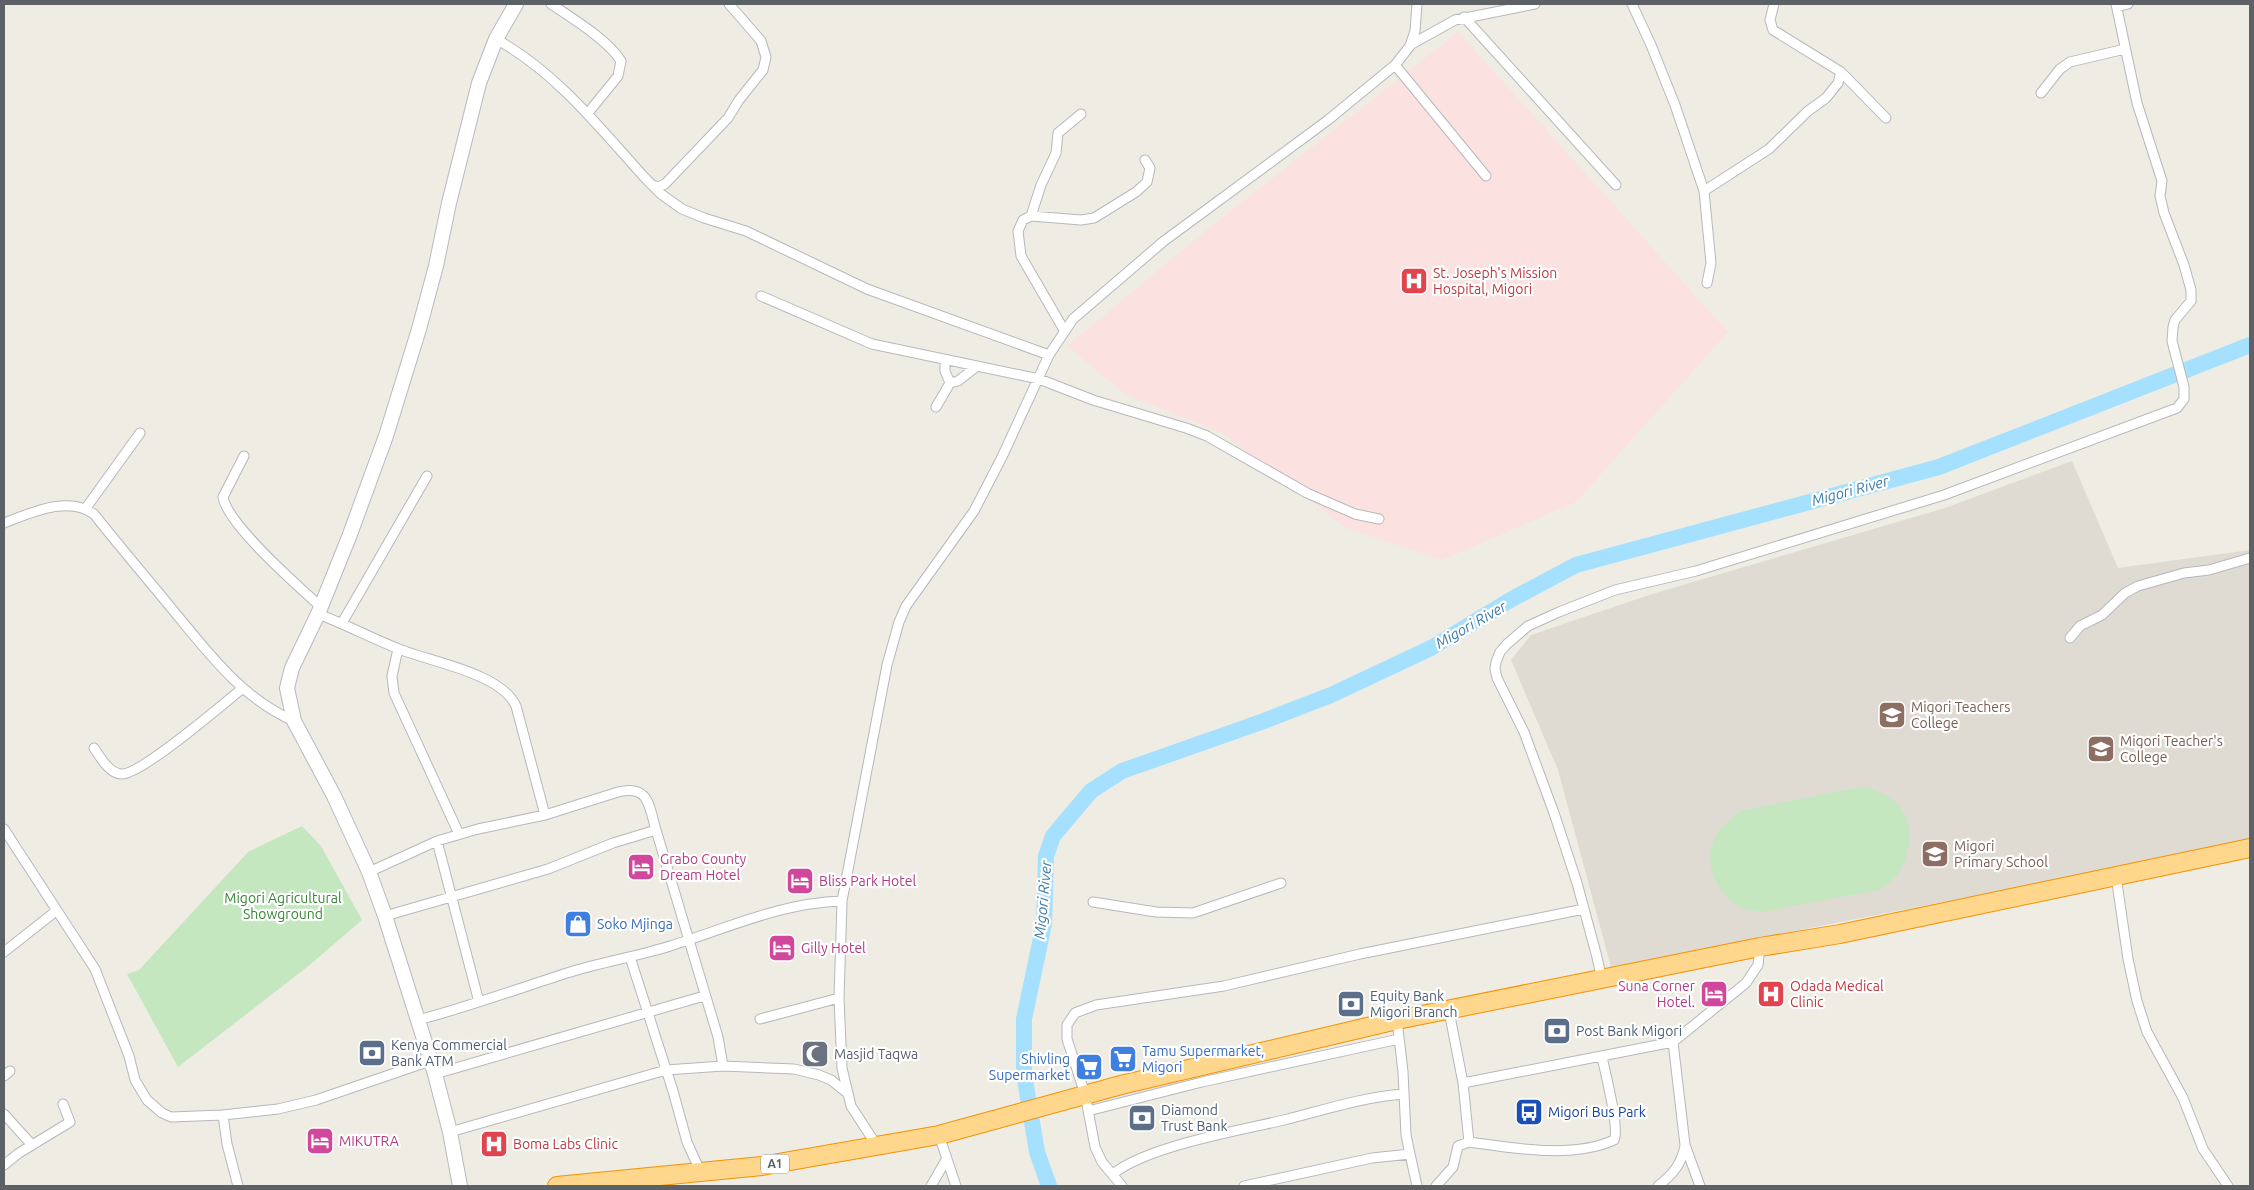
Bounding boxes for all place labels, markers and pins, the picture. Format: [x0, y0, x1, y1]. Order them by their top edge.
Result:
place label: St. Joseph's Mission Hospital, Migori [1433, 265, 1557, 297]
hospital icon: St. Joseph's Mission Hospital, Migori [1399, 266, 1429, 296]
place label: Migori Teachers College [1911, 699, 2010, 731]
school or university icon: Migori Teachers College [1877, 700, 1907, 730]
place label: Migori Teacher's College [2120, 733, 2223, 765]
school or university icon: Migori Teacher's College [2086, 734, 2116, 764]
place label: Migori Primary School [1954, 838, 2048, 870]
school or university icon: Migori Primary School [1920, 839, 1950, 869]
place label: Grabo County Dream Hotel [660, 851, 747, 883]
hotel icon: Grabo County Dream Hotel [626, 852, 656, 882]
hotel icon: Bliss Park Hotel [785, 866, 815, 896]
place label: Bliss Park Hotel [819, 873, 916, 889]
shop icon: Soko Mjinga [563, 909, 593, 939]
place label: Soko Mjinga [597, 916, 673, 932]
hotel icon: Gilly Hotel [767, 933, 797, 963]
place label: Gilly Hotel [801, 940, 866, 956]
place label: Suna Corner Hotel. [1618, 978, 1696, 1010]
place label: Odada Medical Clinic [1790, 978, 1884, 1010]
hotel icon: Suna Corner Hotel. [1699, 979, 1729, 1009]
hospital icon: Odada Medical Clinic [1756, 979, 1786, 1009]
place label: Equity Bank Migori Branch [1370, 988, 1458, 1020]
bank icon: Equity Bank Migori Branch [1336, 989, 1366, 1019]
bank icon: Post Bank Migori [1542, 1016, 1572, 1046]
place label: Post Bank Migori [1576, 1023, 1682, 1039]
place label: Kenya Commercial Bank ATM [391, 1037, 507, 1069]
bank icon: Kenya Commercial Bank ATM [357, 1038, 387, 1068]
mosque icon: Masjid Taqwa [800, 1039, 830, 1069]
place label: Tamu Supermarket, Migori [1142, 1043, 1265, 1075]
supermarket icon: Tamu Supermarket, Migori [1108, 1044, 1138, 1074]
place label: Masjid Taqwa [834, 1046, 918, 1062]
place label: Shivling Supermarket [989, 1051, 1070, 1083]
supermarket icon: Shivling Supermarket [1074, 1052, 1104, 1082]
bus stop icon: Migori Bus Park [1514, 1097, 1544, 1127]
place label: Diamond Trust Bank [1161, 1102, 1228, 1134]
bank icon: Diamond Trust Bank [1127, 1103, 1157, 1133]
place label: Migori Bus Park [1548, 1104, 1646, 1120]
hotel icon: MIKUTRA [305, 1126, 335, 1156]
hospital icon: Boma Labs Clinic [479, 1129, 509, 1159]
place label: MIKUTRA [339, 1133, 399, 1149]
place label: Boma Labs Clinic [513, 1136, 618, 1152]

